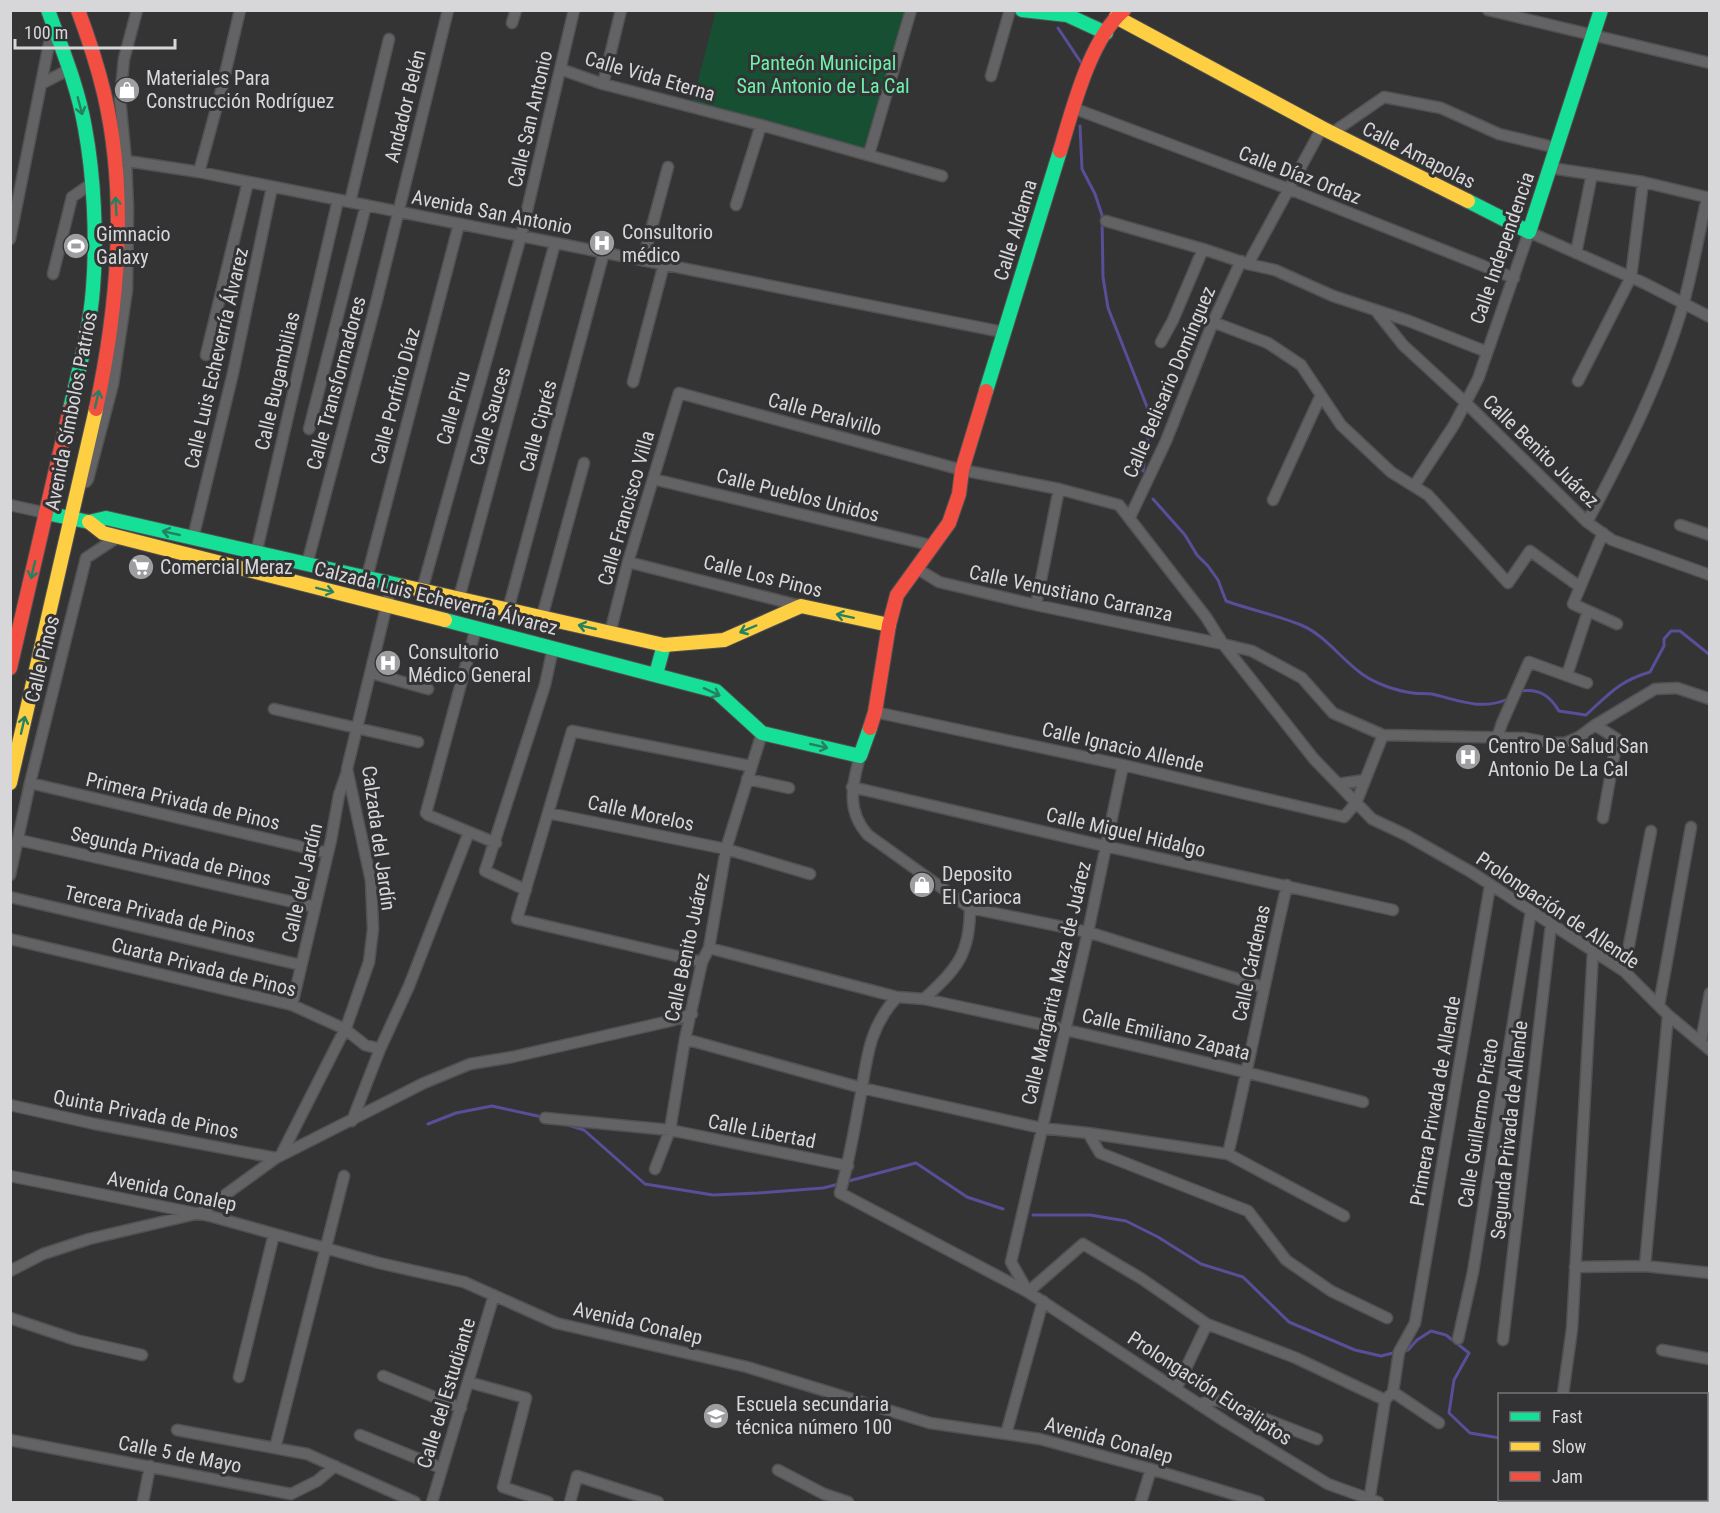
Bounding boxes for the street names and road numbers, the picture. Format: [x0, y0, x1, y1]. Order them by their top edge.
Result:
street label: Calle Vida Eterna [582, 46, 718, 106]
street label: Andador Belén [379, 47, 431, 165]
street label: Calle San Antonio [503, 48, 557, 190]
street label: Calle Amapolas [1359, 116, 1479, 194]
street label: Calle Díaz Ordaz [1235, 141, 1365, 209]
street label: Calle Independencia [1465, 169, 1539, 327]
street label: Calle Aldama [988, 177, 1042, 283]
street label: Avenida San Antonio [410, 185, 574, 239]
street label: Calle Luis Echeverría Álvarez [179, 245, 253, 471]
street label: Calle Belisario Domínguez [1118, 282, 1220, 482]
street label: Calle Transformadores [301, 293, 371, 473]
street label: Calle Bugambilias [249, 309, 305, 453]
street label: Avenida Símbolos Patrios [40, 310, 102, 512]
street label: Calle Porfirio Díaz [365, 325, 425, 467]
street label: Calle Sauces [464, 364, 516, 468]
street label: Calle Piru [431, 368, 475, 448]
street label: Calle Ciprés [514, 377, 562, 475]
street label: Calle Peralvillo [766, 387, 884, 441]
street label: Calle Benito Juárez [1478, 390, 1604, 512]
street label: Calle Francisco Villa [592, 428, 660, 588]
street label: Calle Pueblos Unidos [714, 463, 882, 527]
street label: Calle Los Pinos [701, 550, 825, 602]
street label: Calzada Luis Echeverría Álvarez [312, 556, 560, 640]
street label: Calle Venustiano Carranza [967, 560, 1175, 626]
street label: Calle Pinos [20, 613, 64, 705]
street label: Calle Ignacio Allende [1040, 717, 1206, 777]
street label: Calzada del Jardín [357, 764, 401, 912]
street label: Primera Privada de Pinos [84, 767, 282, 835]
street label: Calle Morelos [586, 790, 696, 836]
street label: Calle Miguel Hidalgo [1044, 802, 1208, 862]
street label: Segunda Privada de Pinos [68, 821, 274, 891]
street label: Calle del Jardín [277, 821, 327, 945]
street label: Prolongación de Allende [1472, 846, 1644, 974]
street label: Calle Margarita Maza de Juárez [1016, 859, 1096, 1107]
street label: Calle Benito Juárez [659, 870, 715, 1024]
street label: Tercera Privada de Pinos [62, 880, 258, 948]
street label: Calle Cárdenas [1227, 903, 1275, 1023]
street label: Cuarta Privada de Pinos [109, 932, 299, 1002]
street label: Primera Privada de Allende [1405, 994, 1465, 1208]
street label: Calle Emiliano Zapata [1080, 1003, 1252, 1065]
street label: Segunda Privada de Allende [1486, 1019, 1532, 1241]
street label: Calle Guillermo Prieto [1453, 1036, 1503, 1210]
street label: Quinta Privada de Pinos [51, 1084, 241, 1144]
street label: Calle Libertad [706, 1109, 818, 1153]
street label: Avenida Conalep [105, 1166, 239, 1216]
street label: Avenida Conalep [571, 1296, 705, 1350]
street label: Calle del Estudiante [412, 1315, 480, 1471]
street label: Prolongación Eucaliptos [1123, 1326, 1297, 1450]
street label: Avenida Conalep [1042, 1411, 1176, 1469]
street label: Calle 5 de Mayo [116, 1430, 244, 1478]

